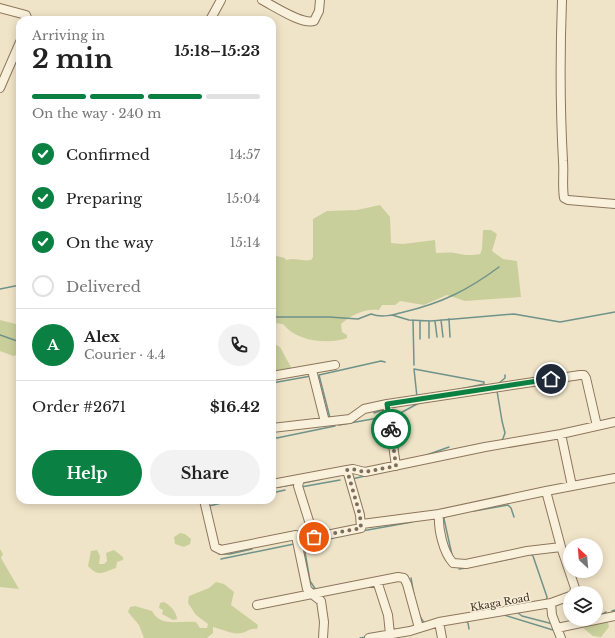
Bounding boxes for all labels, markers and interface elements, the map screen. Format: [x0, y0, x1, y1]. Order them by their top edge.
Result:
text: Arriving in [32, 27, 105, 44]
text: 15:18–15:23 [174, 41, 260, 60]
text: 2 min [32, 43, 113, 75]
text: On the way · 240 m [32, 105, 161, 122]
icon: check [32, 143, 54, 165]
text: Confirmed [66, 145, 150, 164]
text: 14:57 [229, 146, 260, 163]
icon: check [32, 187, 54, 209]
text: Preparing [66, 189, 142, 208]
text: 15:04 [226, 190, 260, 207]
icon: check [32, 231, 54, 253]
text: On the way [66, 233, 154, 252]
text: 15:14 [230, 234, 260, 251]
text: Delivered [66, 277, 141, 296]
button: phone [218, 324, 260, 366]
text: Alex [84, 327, 120, 346]
text: A [47, 335, 59, 354]
text: Courier · 4.4 [84, 346, 165, 363]
pin [534, 362, 568, 396]
icon: home [540, 368, 562, 390]
text: Order #2671 [32, 397, 126, 416]
text: $16.42 [210, 397, 260, 416]
courier [371, 409, 411, 449]
icon: bike [380, 418, 402, 440]
button: Help [32, 450, 142, 496]
button: Share [150, 450, 260, 496]
pin [297, 520, 331, 554]
icon: bag [303, 526, 325, 548]
north arrow [563, 538, 603, 578]
map controls [563, 538, 603, 626]
button: layers [563, 586, 603, 626]
street label: Kkaga Road [469, 591, 531, 614]

